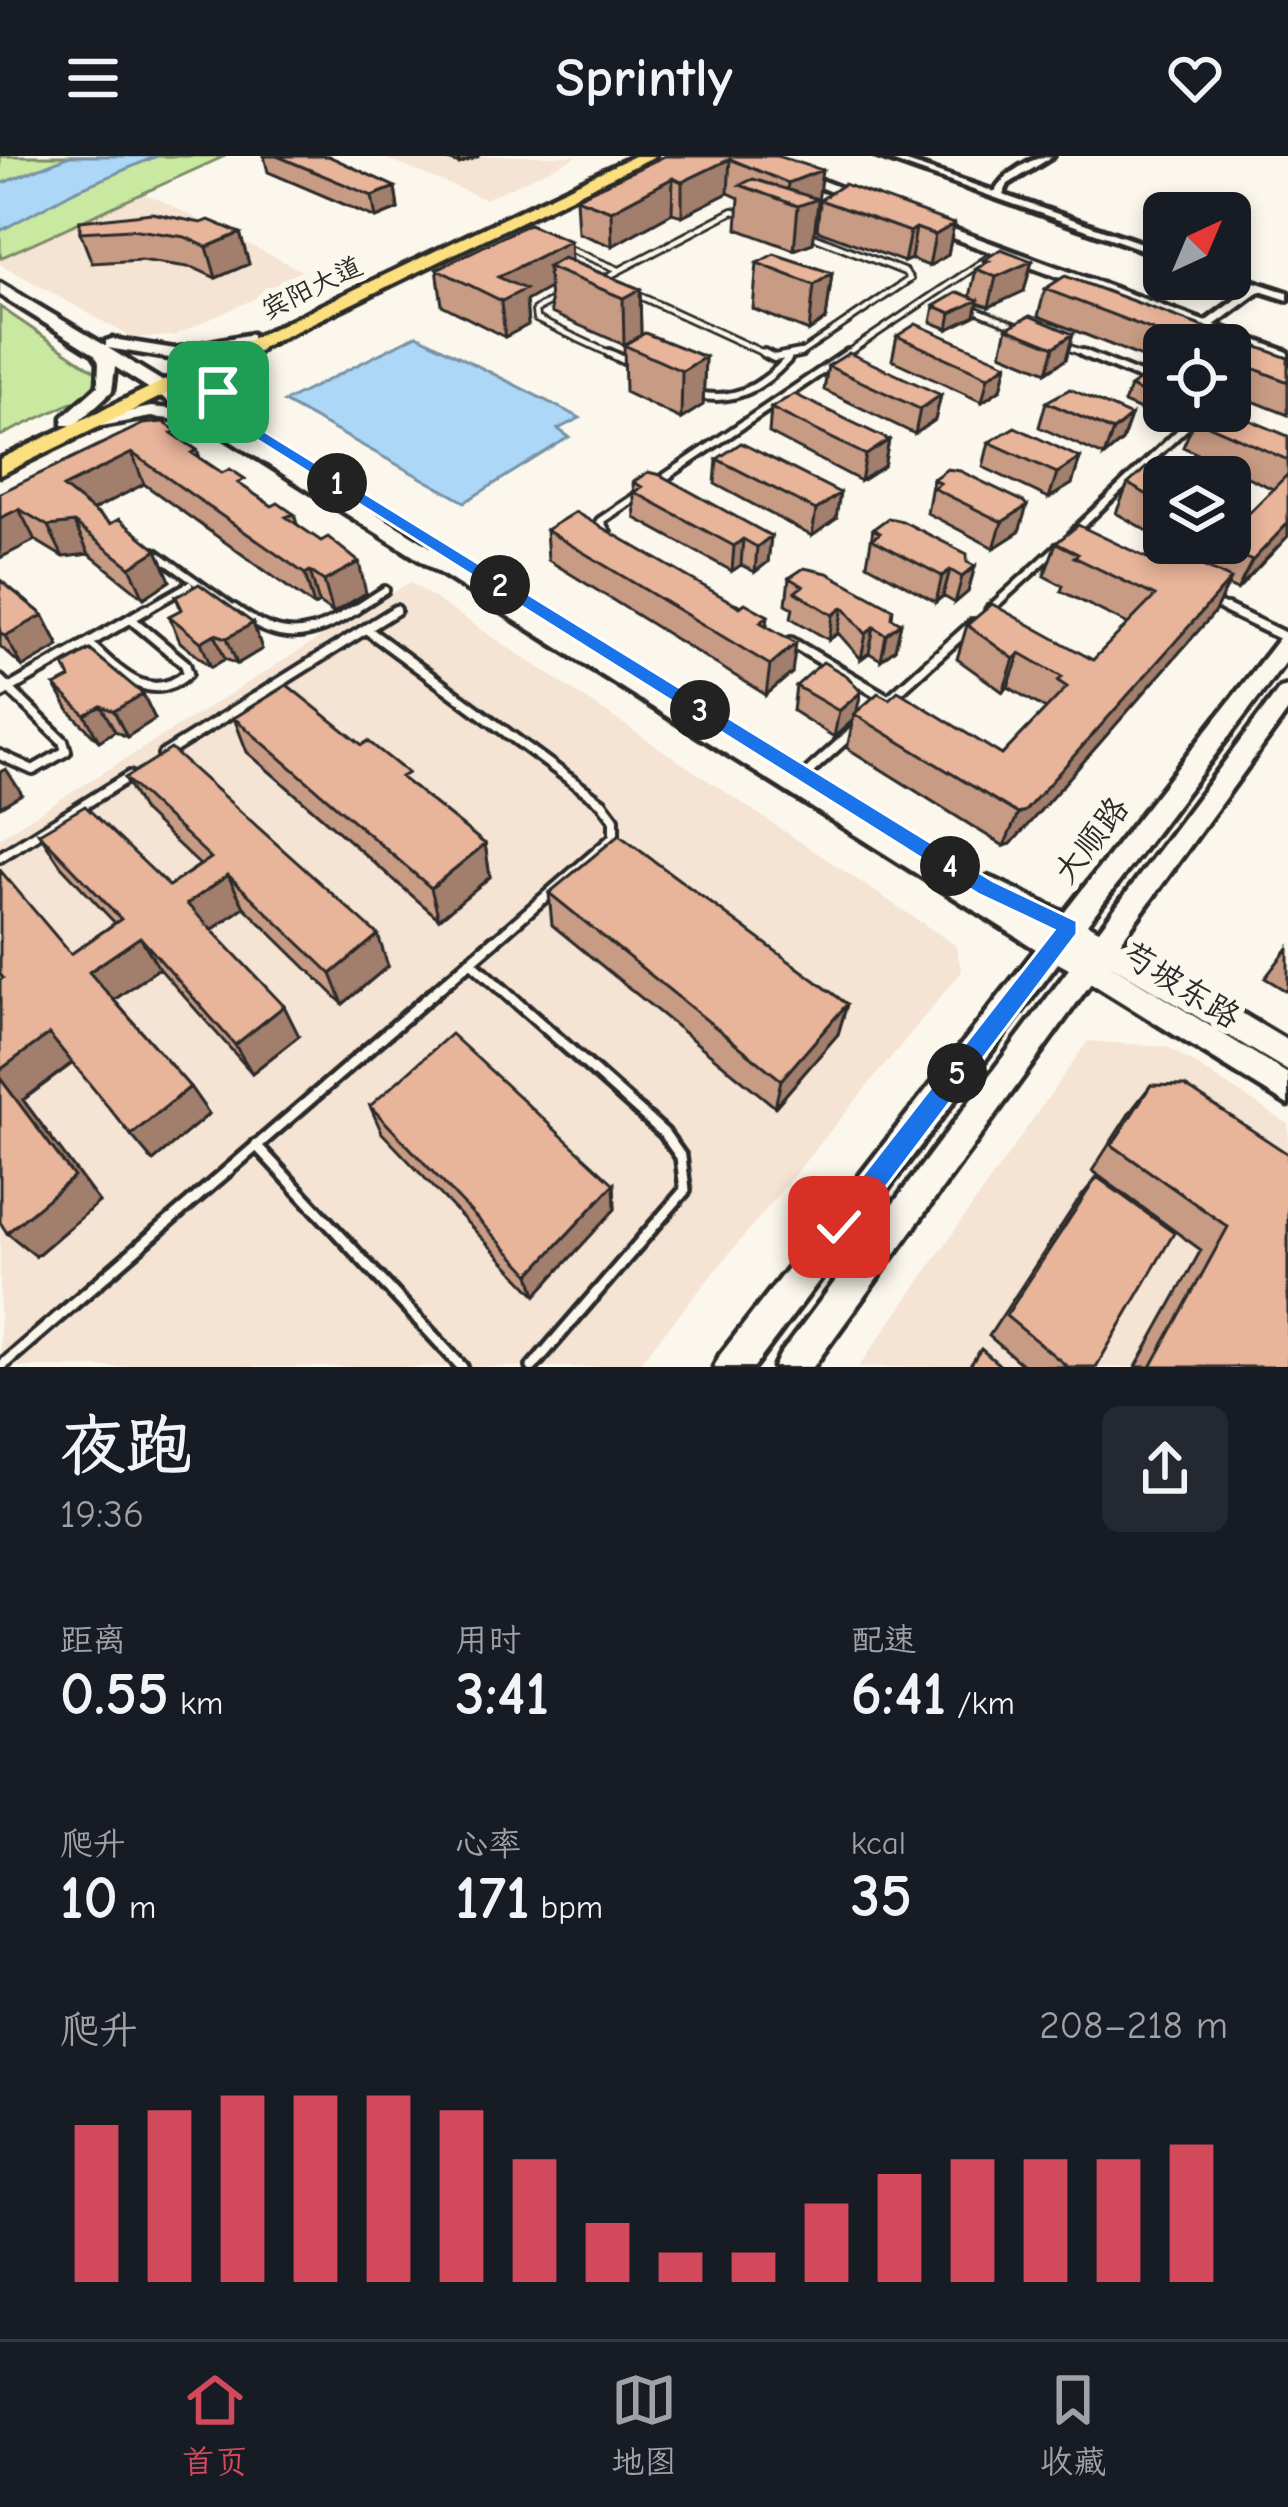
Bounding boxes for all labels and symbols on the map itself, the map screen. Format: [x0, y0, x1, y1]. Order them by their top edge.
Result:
north arrow [1143, 192, 1251, 300]
street label: 宾阳大道 [257, 250, 367, 326]
pin [167, 341, 269, 443]
pin: 1 [307, 453, 367, 513]
pin: 2 [470, 555, 530, 615]
pin: 3 [670, 680, 730, 740]
street label: 大顺路 [1046, 789, 1136, 891]
pin: 4 [920, 836, 980, 896]
street label: 芍坡东路 [1115, 934, 1247, 1036]
pin: 5 [927, 1043, 987, 1103]
pin [788, 1176, 890, 1278]

